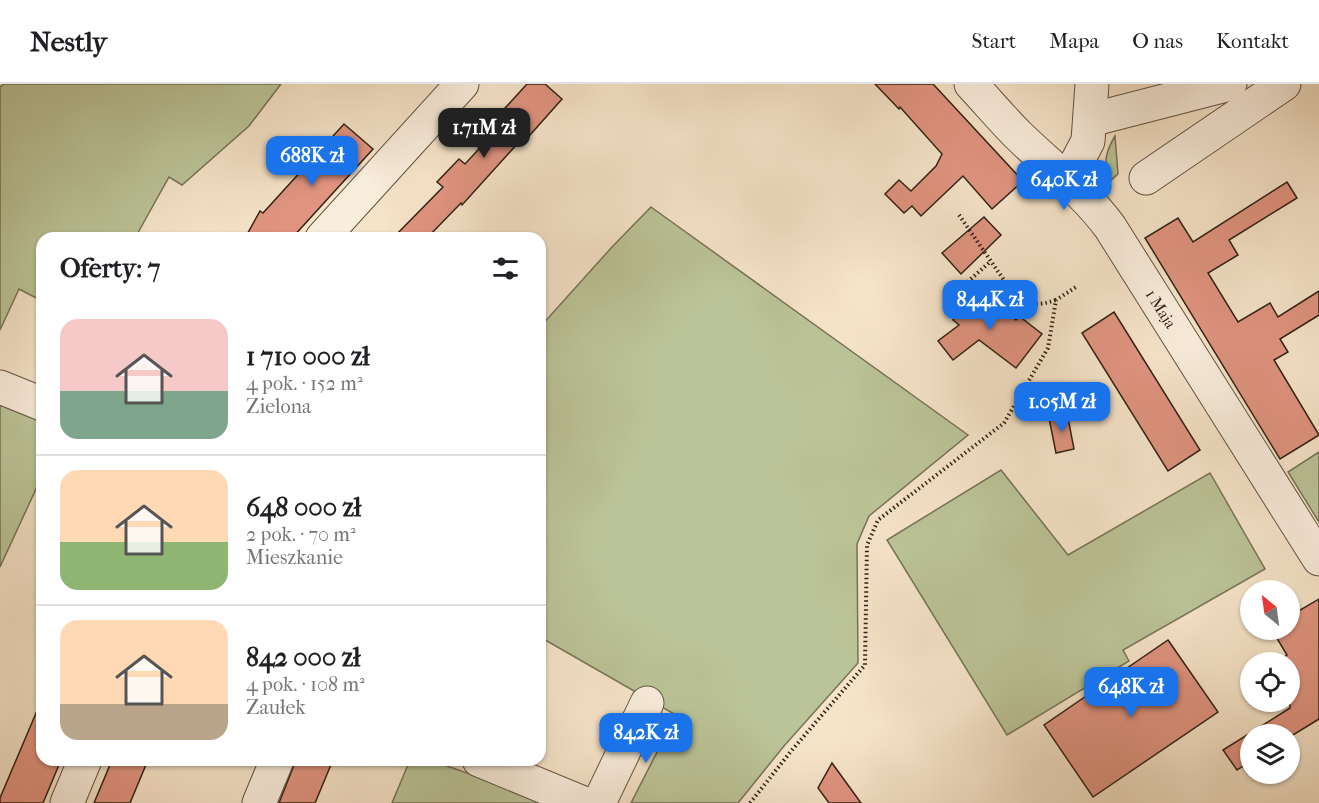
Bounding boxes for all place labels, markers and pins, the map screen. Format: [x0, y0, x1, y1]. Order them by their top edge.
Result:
pin: 1.71M zł [422, 108, 546, 159]
pin: 688K zł [257, 136, 367, 187]
pin: 640K zł [1009, 160, 1119, 211]
pin: 844K zł [935, 280, 1045, 331]
pin: 1.05M zł [1000, 382, 1124, 433]
pin: 648K zł [1076, 667, 1186, 718]
pin: 842K zł [591, 713, 701, 764]

